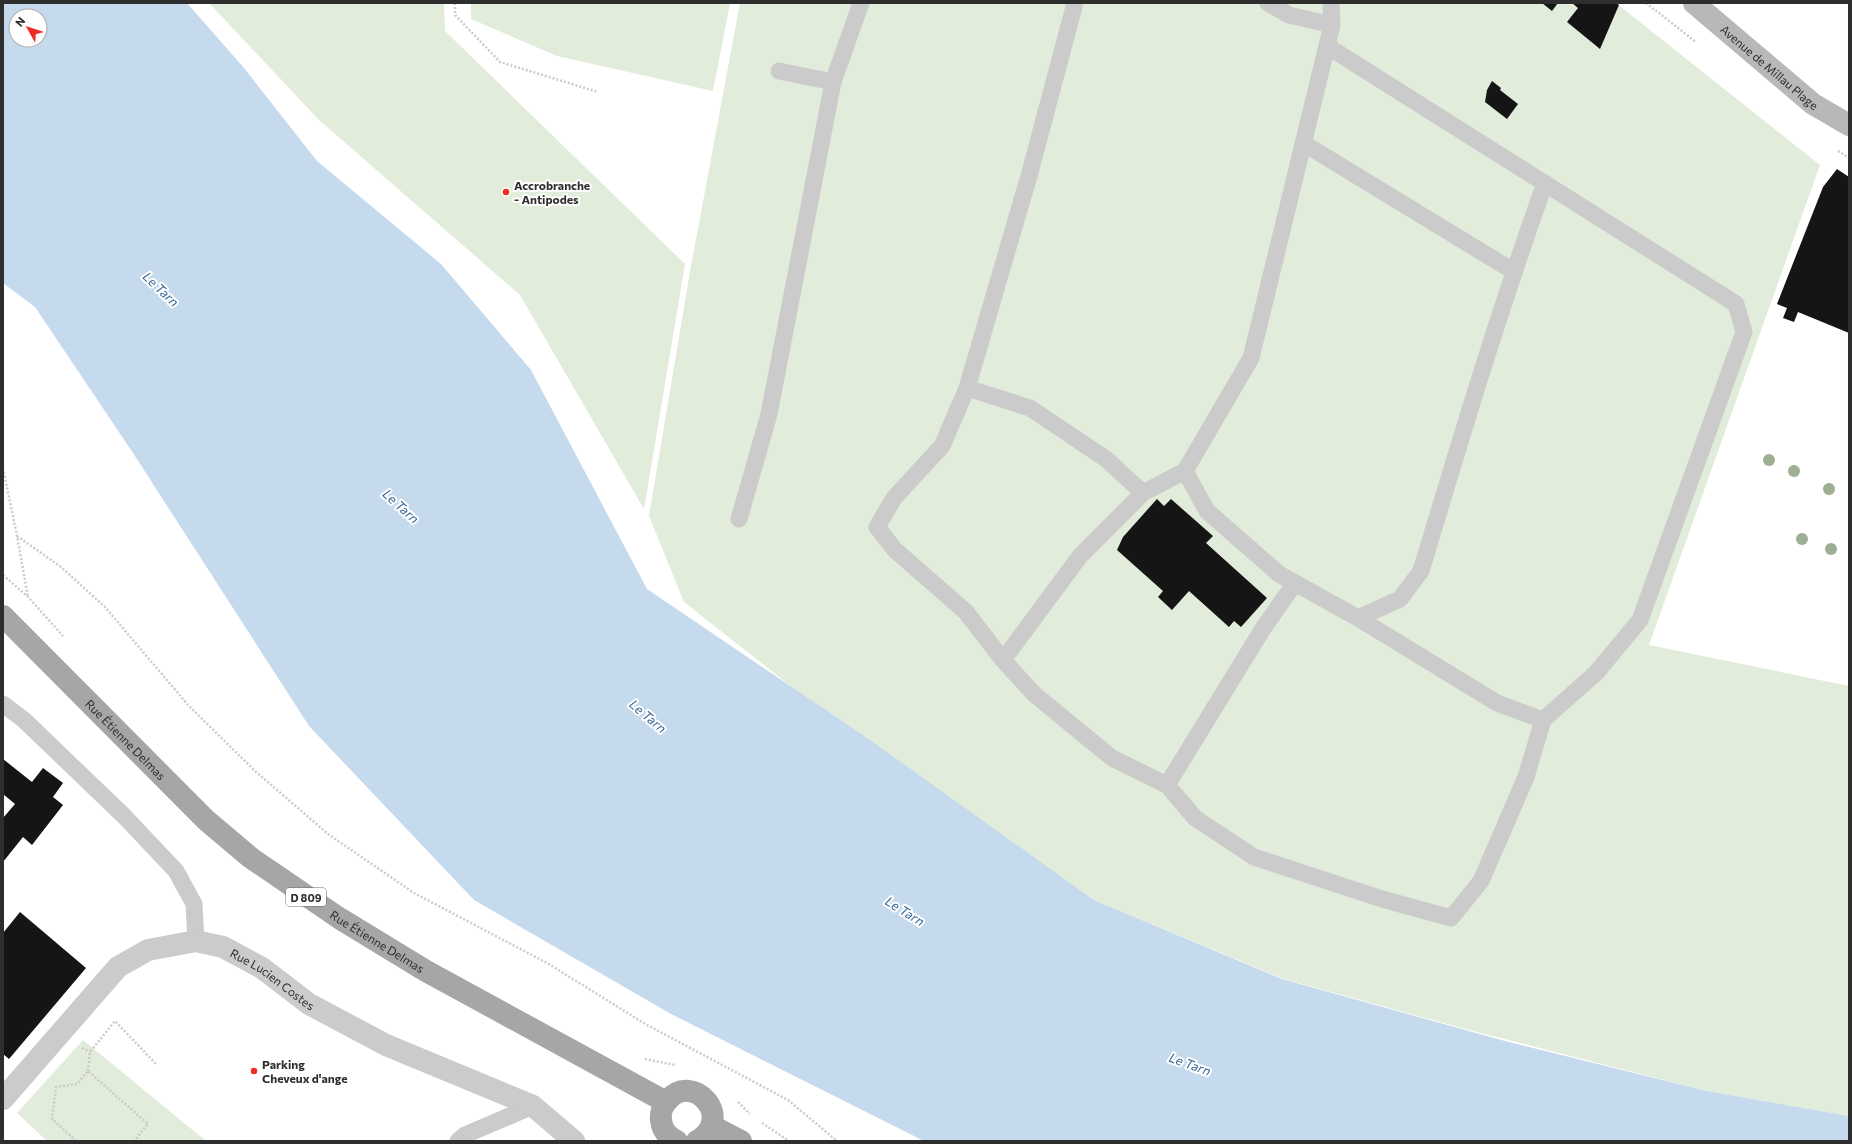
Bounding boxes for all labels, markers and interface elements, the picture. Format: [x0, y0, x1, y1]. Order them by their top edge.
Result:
north arrow [8, 8, 48, 48]
text: N [12, 14, 27, 29]
street label: Avenue de Millau Plage [1718, 22, 1821, 112]
place label: Accrobranche - Antipodes [514, 178, 590, 206]
marker: Accrobranche - Antipodes [501, 187, 511, 197]
water label: Le Tarn [140, 268, 182, 310]
water label: Le Tarn [380, 486, 422, 526]
street label: Rue Étienne Delmas [83, 696, 169, 782]
water label: Le Tarn [626, 696, 670, 736]
road number: D 809 [286, 888, 326, 906]
water label: Le Tarn [882, 893, 928, 929]
street label: Rue Étienne Delmas [328, 907, 427, 975]
street label: Rue Lucien Costes [228, 945, 317, 1012]
water label: Le Tarn [1167, 1049, 1213, 1079]
place label: Parking Cheveux d'ange [262, 1057, 348, 1085]
marker: Parking Cheveux d'ange [249, 1066, 259, 1076]

